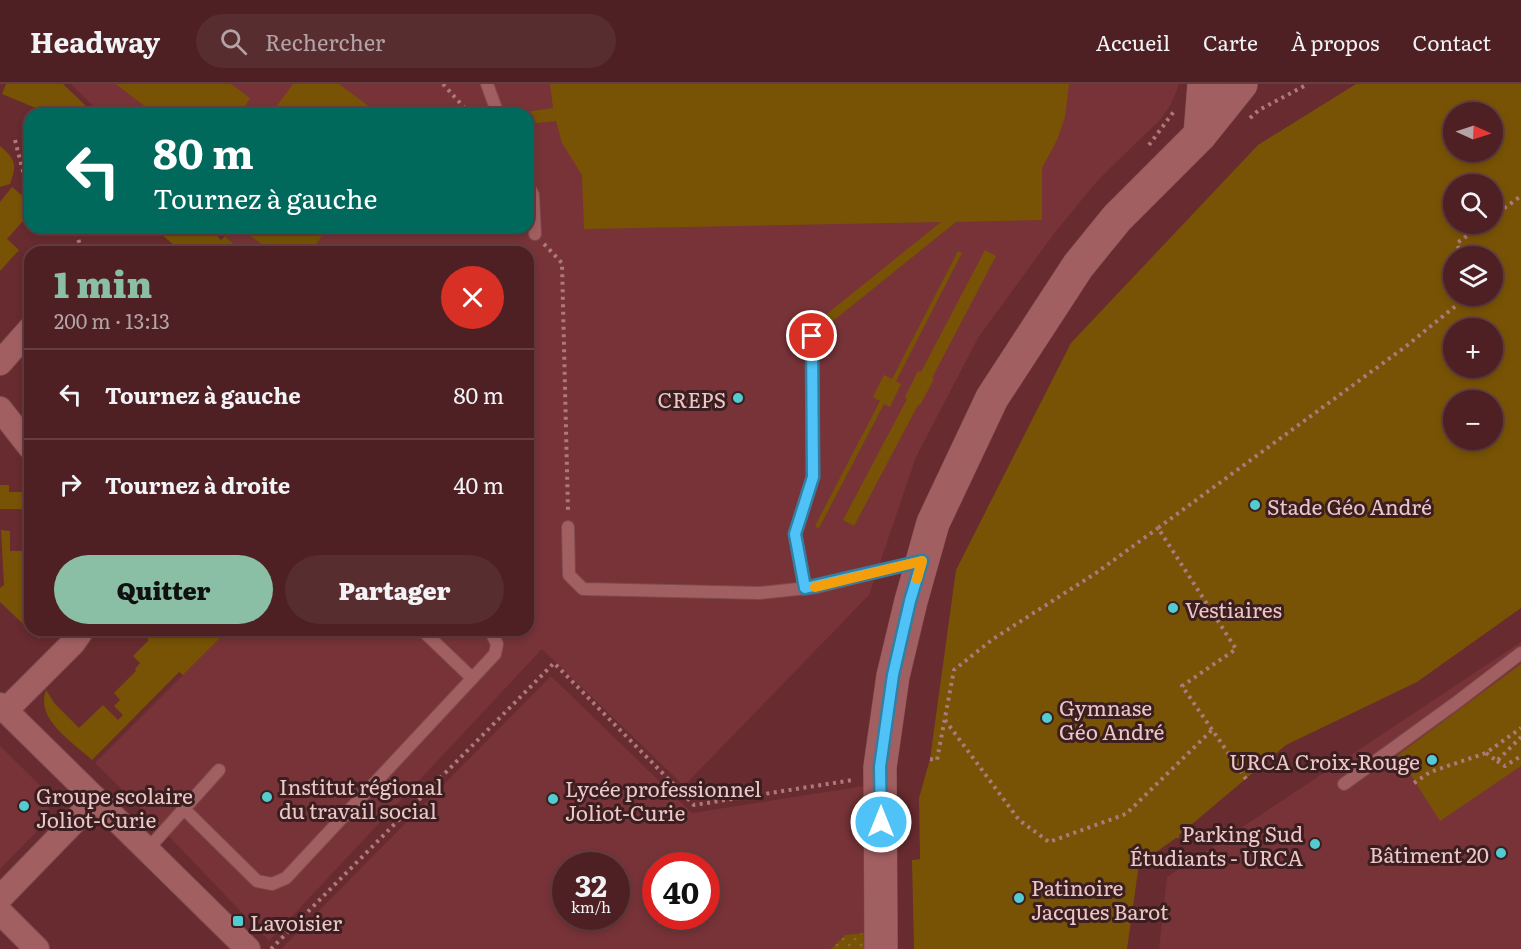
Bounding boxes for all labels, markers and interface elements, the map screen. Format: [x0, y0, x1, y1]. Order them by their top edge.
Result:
search box [196, 14, 616, 68]
text: Headway [30, 20, 160, 62]
icon: search [217, 25, 250, 58]
text: Rechercher [265, 25, 385, 58]
text: Accueil [1096, 26, 1170, 57]
text: Carte [1203, 26, 1258, 57]
text: À propos [1291, 26, 1380, 57]
text: Contact [1413, 26, 1491, 57]
north arrow [1443, 102, 1503, 162]
map controls [1443, 102, 1503, 450]
text: 80 m [153, 120, 254, 182]
icon: left [54, 132, 132, 210]
button: search [1443, 174, 1503, 234]
text: Tournez à gauche [153, 177, 377, 217]
button: layers [1443, 246, 1503, 306]
text: 1 min [54, 256, 152, 309]
button: close [441, 266, 504, 329]
text: 200 m · 13:13 [54, 305, 170, 335]
pin [786, 310, 837, 361]
button: + [1443, 318, 1503, 378]
icon: arrive [795, 319, 828, 352]
icon: left [54, 378, 87, 411]
text: Tournez à gauche [105, 378, 301, 411]
text: 80 m [453, 378, 504, 411]
place label: CREPS [658, 383, 726, 414]
button: − [1443, 390, 1503, 450]
marker: CREPS [731, 391, 745, 405]
icon: right [54, 468, 87, 501]
text: Tournez à droite [105, 468, 290, 501]
text: 40 m [453, 468, 504, 501]
place label: Stade Géo André [1267, 490, 1432, 521]
marker: Stade Géo André [1248, 498, 1262, 512]
button: Quitter [54, 555, 273, 624]
button: Partager [285, 555, 504, 624]
place label: Vestiaires [1185, 593, 1282, 624]
marker: Vestiaires [1166, 601, 1180, 615]
place label: Gymnase Géo André [1059, 691, 1164, 746]
marker: Gymnase Géo André [1040, 711, 1054, 725]
place label: URCA Croix-Rouge [1229, 745, 1420, 776]
marker: URCA Croix-Rouge [1425, 753, 1439, 767]
place label: Institut régional du travail social [279, 770, 443, 825]
place label: Lycée professionnel Joliot-Curie [565, 772, 761, 827]
place label: Groupe scolaire Joliot-Curie [36, 779, 193, 834]
marker: Institut régional du travail social [260, 790, 274, 804]
position arrow [849, 790, 913, 854]
marker: Lycée professionnel Joliot-Curie [546, 792, 560, 806]
marker: Groupe scolaire Joliot-Curie [17, 799, 31, 813]
place label: Parking Sud Étudiants - URCA [1130, 817, 1304, 872]
marker: Parking Sud Étudiants - URCA [1308, 837, 1322, 851]
place label: Bâtiment 20 [1369, 838, 1489, 869]
marker: Bâtiment 20 [1494, 846, 1508, 860]
speed limit sign: 40 [642, 852, 720, 930]
text: 32 [575, 862, 607, 906]
place label: Patinoire Jacques Barot [1031, 871, 1169, 926]
marker: Patinoire Jacques Barot [1012, 891, 1026, 905]
text: km/h [571, 895, 611, 918]
place label: Lavoisier [250, 906, 342, 937]
marker: Lavoisier [231, 914, 245, 928]

